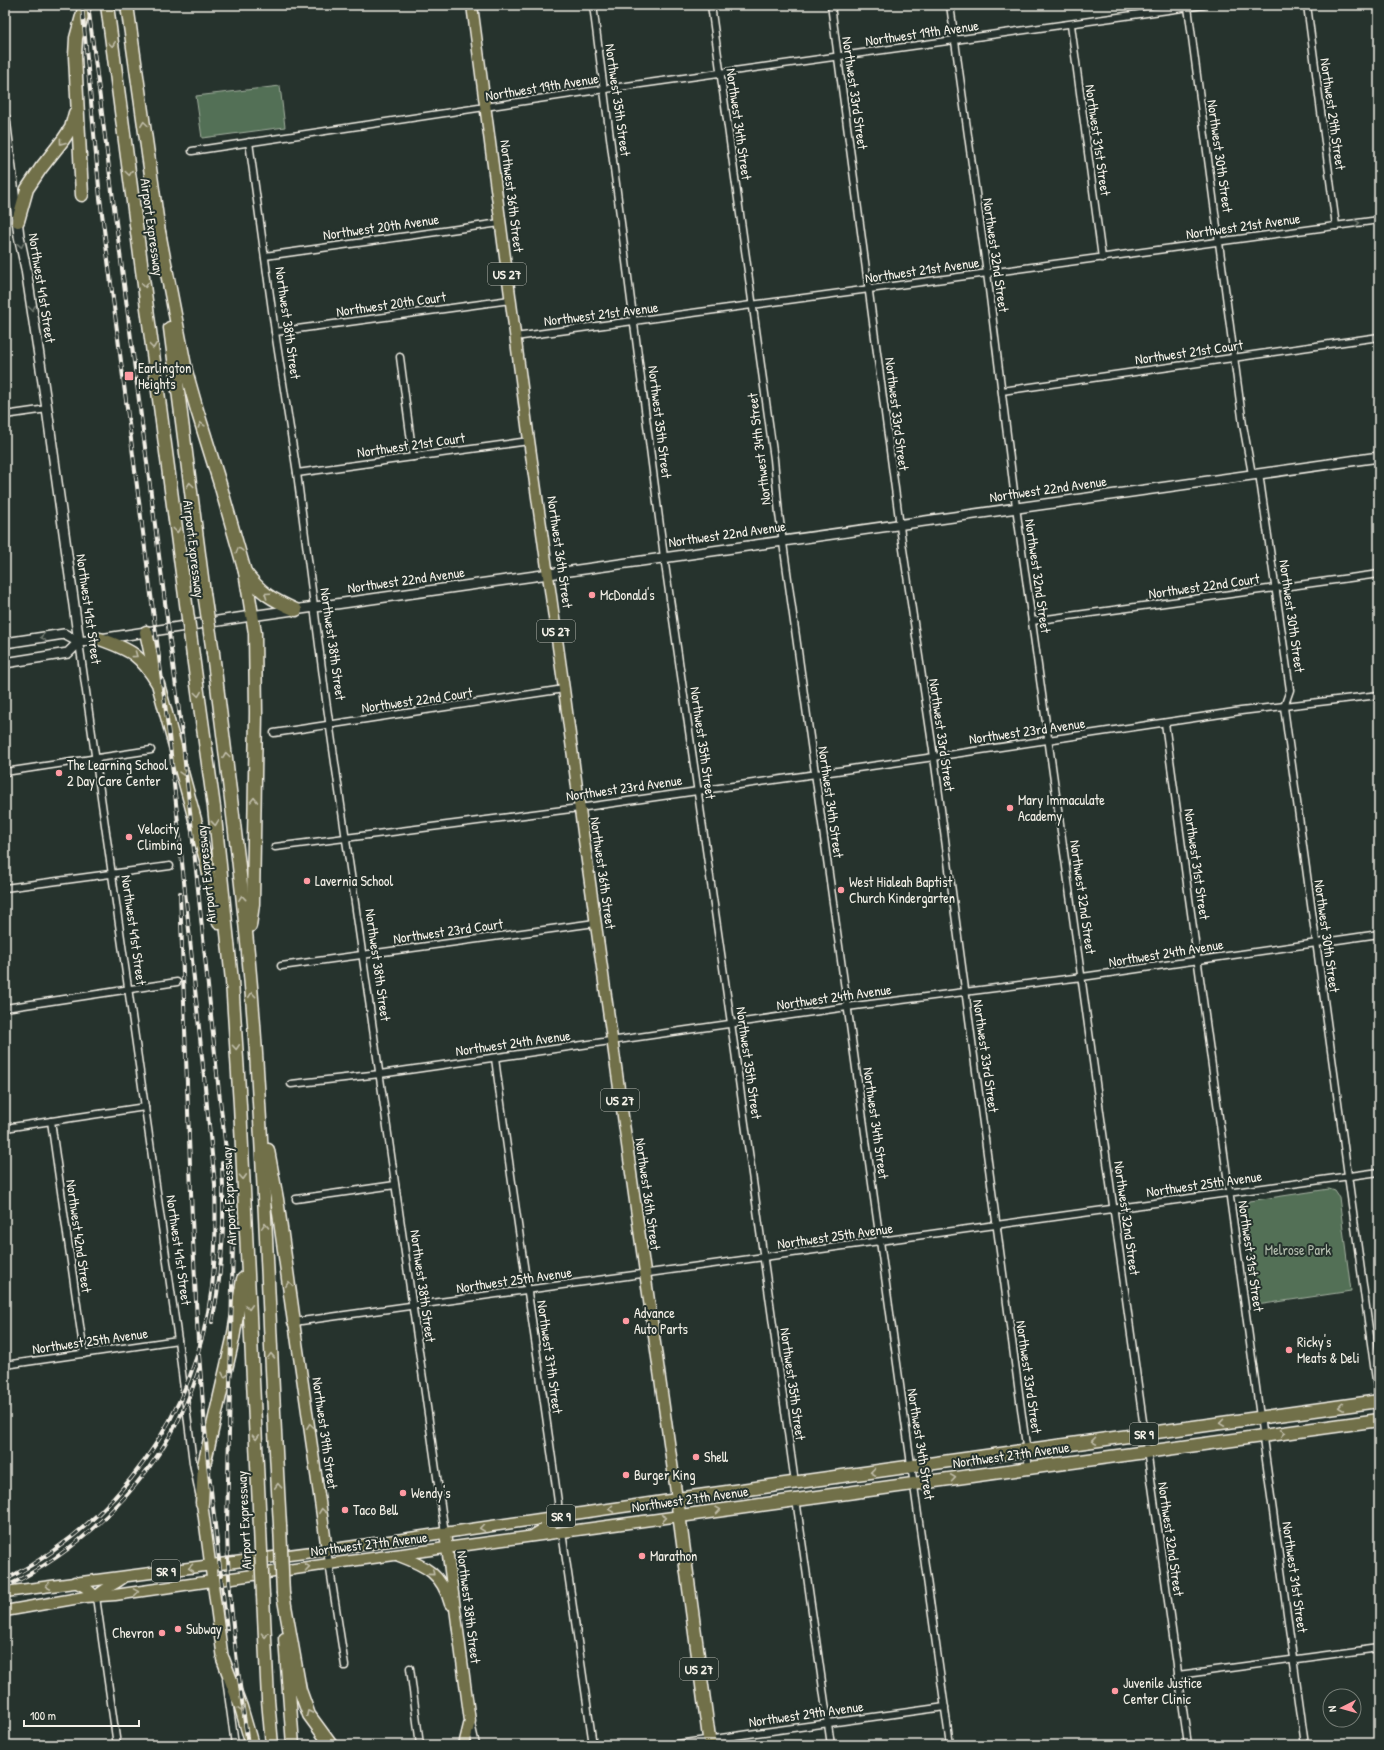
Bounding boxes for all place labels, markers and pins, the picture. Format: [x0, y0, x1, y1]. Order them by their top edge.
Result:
place label: Earlington Heights [138, 358, 191, 394]
marker: Earlington Heights [123, 370, 135, 382]
place label: McDonald's [600, 585, 655, 604]
marker: McDonald's [587, 590, 597, 600]
place label: The Learning School 2 Day Care Center [67, 755, 168, 791]
marker: The Learning School 2 Day Care Center [54, 768, 64, 778]
place label: Mary Immaculate Academy [1018, 790, 1105, 826]
marker: Mary Immaculate Academy [1005, 803, 1015, 813]
place label: Velocity Climbing [137, 819, 183, 855]
marker: Velocity Climbing [124, 832, 134, 842]
place label: Lavernia School [315, 871, 393, 890]
place label: West Hialeah Baptist Church Kindergarten [849, 872, 955, 908]
marker: Lavernia School [302, 876, 312, 886]
marker: West Hialeah Baptist Church Kindergarten [836, 885, 846, 895]
place label: Advance Auto Parts [634, 1303, 688, 1338]
marker: Advance Auto Parts [621, 1316, 631, 1326]
place label: Ricky's Meats & Deli [1297, 1332, 1360, 1367]
marker: Ricky's Meats & Deli [1284, 1345, 1294, 1355]
place label: Shell [704, 1447, 729, 1466]
marker: Shell [691, 1452, 701, 1462]
place label: Burger King [634, 1465, 696, 1485]
marker: Burger King [621, 1470, 631, 1480]
place label: Wendy's [411, 1483, 451, 1503]
marker: Wendy's [398, 1488, 408, 1498]
place label: Taco Bell [353, 1500, 399, 1519]
marker: Taco Bell [340, 1505, 350, 1515]
place label: Marathon [650, 1546, 697, 1565]
marker: Marathon [637, 1551, 647, 1561]
place label: Subway [186, 1619, 222, 1639]
place label: Chevron [112, 1623, 154, 1642]
marker: Subway [173, 1624, 183, 1634]
marker: Chevron [157, 1628, 167, 1638]
place label: Juvenile Justice Center Clinic [1123, 1673, 1202, 1708]
marker: Juvenile Justice Center Clinic [1110, 1686, 1120, 1696]

